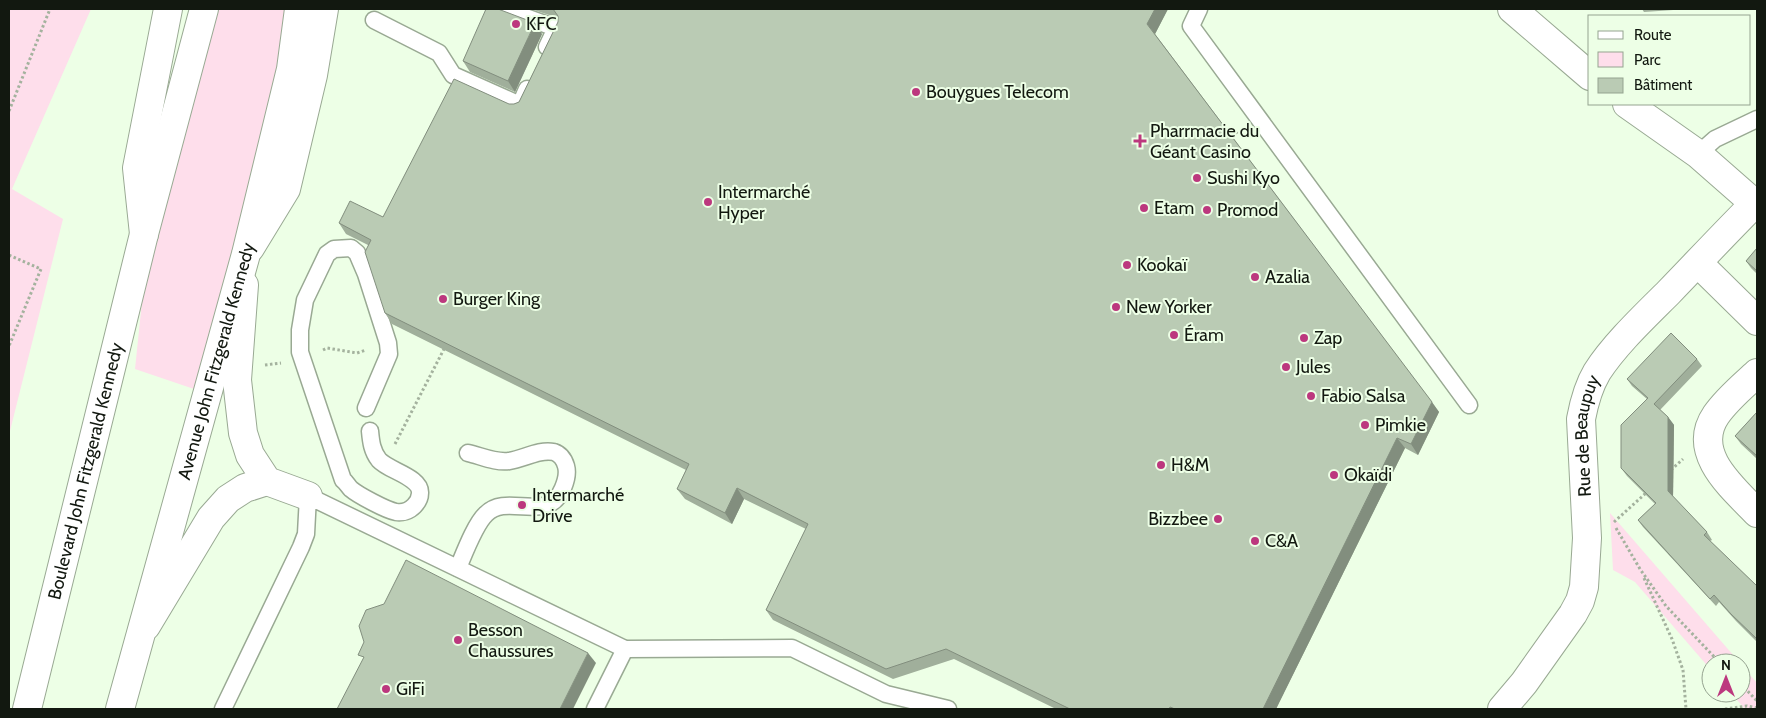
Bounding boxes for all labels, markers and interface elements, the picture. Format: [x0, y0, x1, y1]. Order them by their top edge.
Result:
place label: KFC [526, 13, 557, 35]
legend [1588, 15, 1751, 105]
marker: KFC [510, 18, 522, 30]
text: Route [1634, 26, 1672, 44]
text: Parc [1634, 51, 1661, 69]
text: Bâtiment [1634, 76, 1692, 94]
place label: Bouygues Telecom [926, 81, 1069, 103]
marker: Bouygues Telecom [910, 86, 922, 98]
place label: Pharrmacie du Géant Casino [1150, 120, 1259, 163]
marker: Pharrmacie du Géant Casino [1134, 135, 1146, 147]
place label: Sushi Kyo [1207, 167, 1280, 189]
marker: Sushi Kyo [1191, 172, 1203, 184]
place label: Intermarché Hyper [718, 181, 810, 224]
marker: Intermarché Hyper [702, 196, 714, 208]
place label: Etam [1154, 197, 1194, 219]
place label: Promod [1217, 199, 1278, 221]
marker: Etam [1138, 202, 1150, 214]
marker: Promod [1201, 204, 1213, 216]
street label: Avenue John Fitzgerald Kennedy [173, 240, 259, 482]
place label: Kookaï [1137, 254, 1188, 276]
marker: Kookaï [1121, 259, 1133, 271]
place label: Azalia [1265, 266, 1310, 288]
marker: Azalia [1249, 271, 1261, 283]
place label: Burger King [453, 288, 541, 310]
marker: Burger King [437, 293, 449, 305]
place label: New Yorker [1126, 296, 1212, 318]
marker: New Yorker [1110, 301, 1122, 313]
place label: Éram [1184, 324, 1224, 346]
place label: Zap [1314, 327, 1342, 349]
marker: Éram [1168, 329, 1180, 341]
marker: Zap [1298, 332, 1310, 344]
street label: Boulevard John Fitzgerald Kennedy [43, 340, 128, 602]
place label: Jules [1295, 356, 1331, 378]
marker: Jules [1280, 361, 1292, 373]
street label: Rue de Beaupuy [1570, 371, 1605, 497]
place label: Fabio Salsa [1321, 385, 1406, 407]
marker: Fabio Salsa [1305, 390, 1317, 402]
place label: Pimkie [1375, 414, 1426, 436]
marker: Pimkie [1359, 419, 1371, 431]
place label: H&M [1171, 454, 1209, 476]
marker: H&M [1155, 459, 1167, 471]
place label: Okaïdi [1344, 464, 1392, 486]
marker: Okaïdi [1328, 469, 1340, 481]
place label: Intermarché Drive [532, 484, 624, 527]
marker: Intermarché Drive [516, 499, 528, 511]
place label: Bizzbee [1148, 508, 1208, 530]
marker: Bizzbee [1212, 513, 1224, 525]
place label: C&A [1265, 530, 1298, 552]
marker: C&A [1249, 535, 1261, 547]
place label: Besson Chaussures [468, 619, 553, 662]
marker: Besson Chaussures [452, 634, 464, 646]
north arrow [1701, 653, 1751, 703]
text: N [1721, 656, 1731, 674]
place label: GiFi [396, 678, 425, 700]
marker: GiFi [380, 683, 392, 695]

